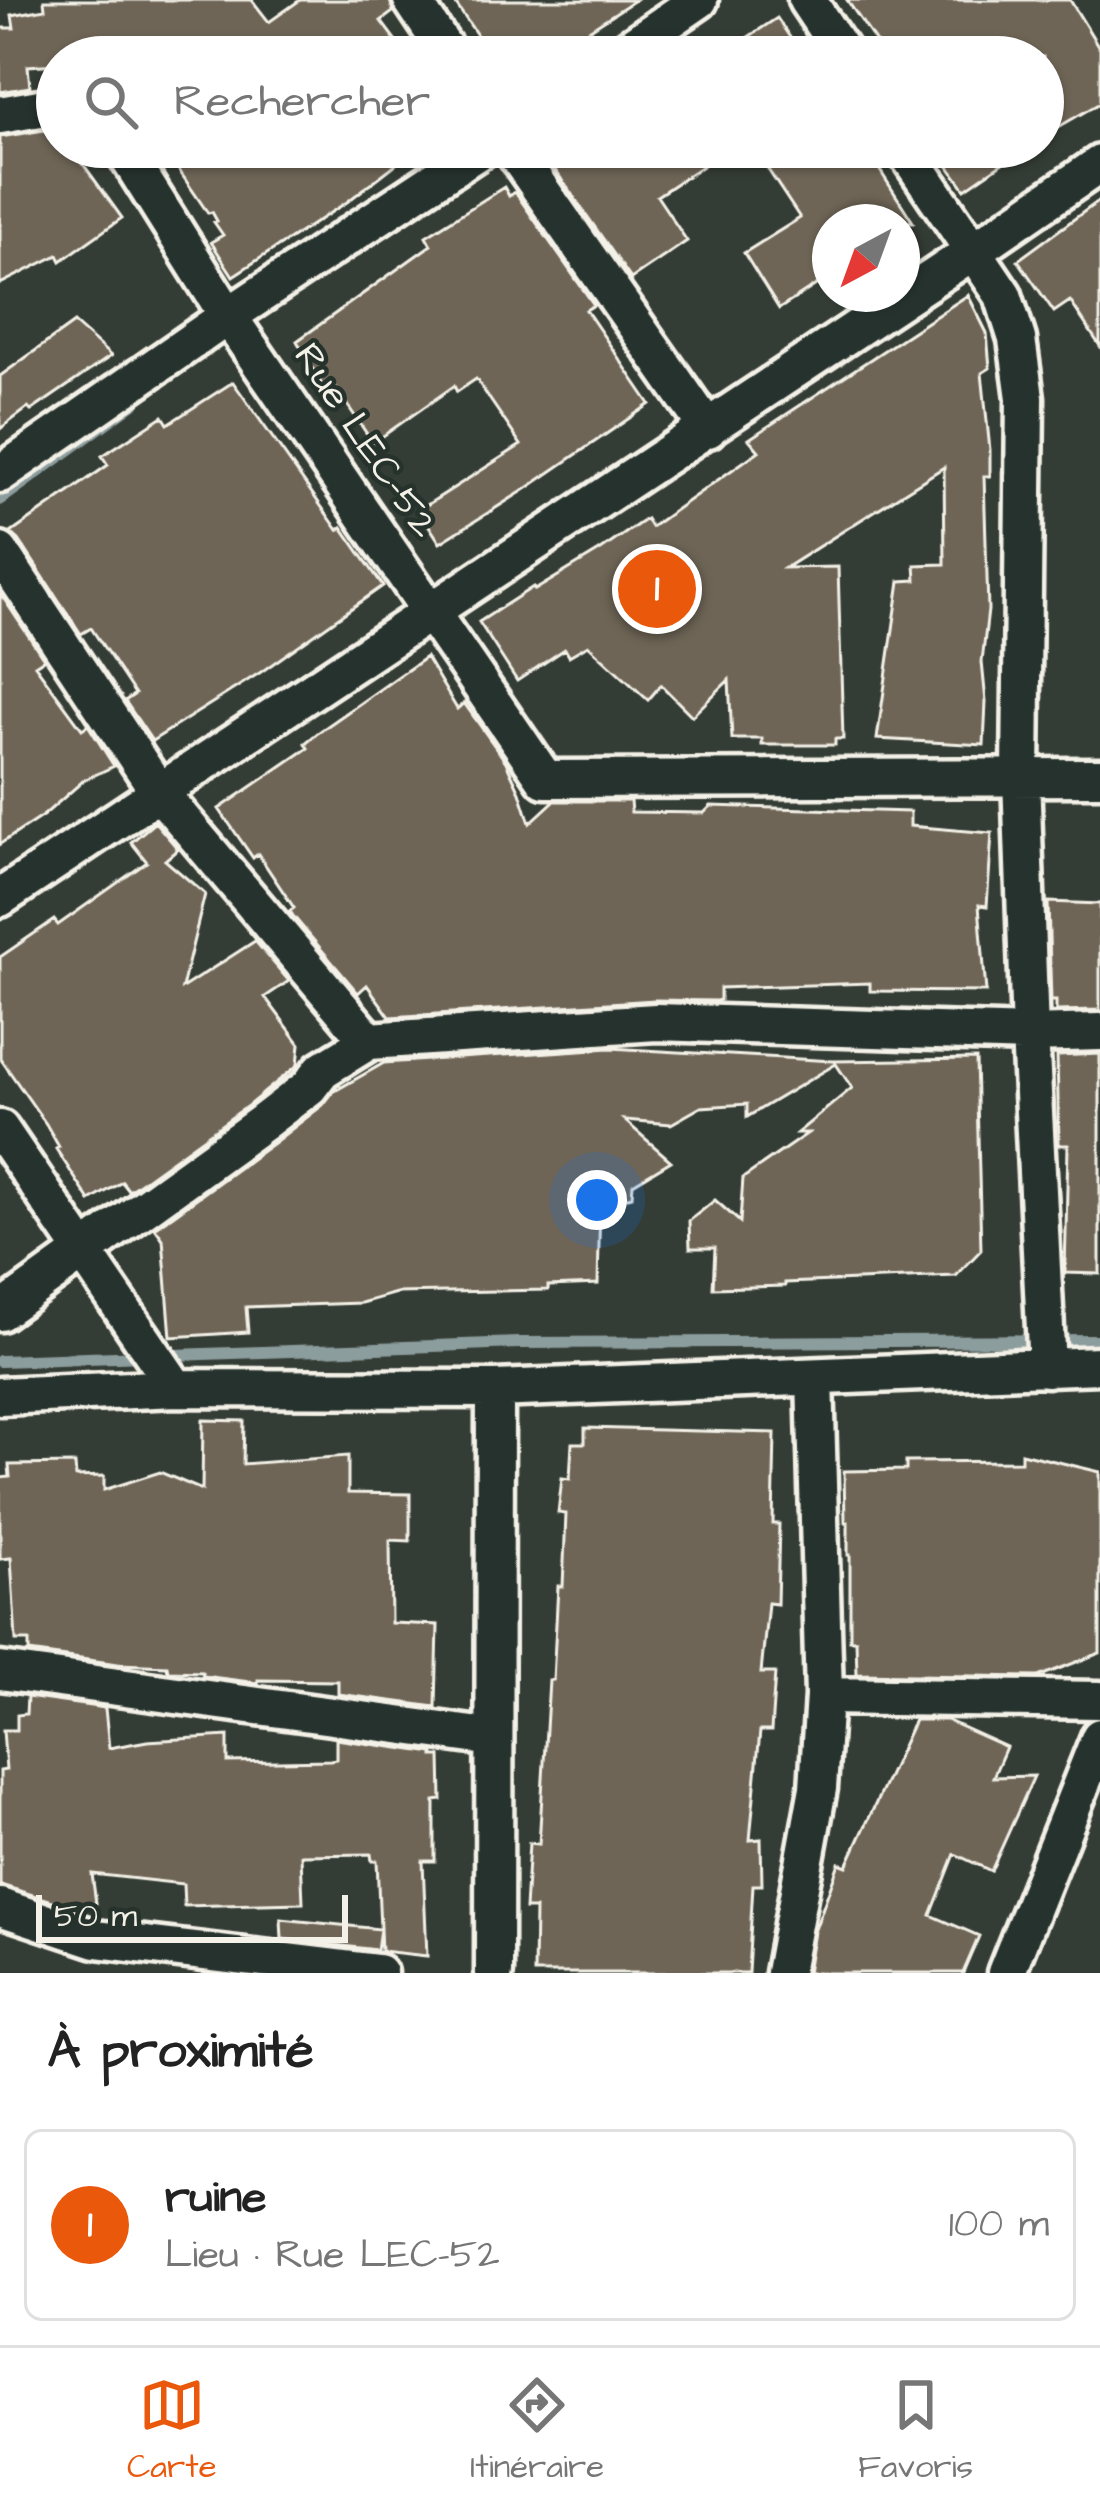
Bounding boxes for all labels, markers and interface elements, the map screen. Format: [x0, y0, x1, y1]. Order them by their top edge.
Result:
search box [36, 36, 1064, 168]
icon: search [78, 69, 144, 135]
text: Rechercher [174, 71, 430, 133]
north arrow [812, 204, 920, 312]
street label: Rue LEC-52 [280, 333, 450, 549]
pin: 1 [618, 544, 696, 634]
your location [567, 1170, 627, 1230]
scale bar [36, 1889, 348, 1942]
text: 50 m [54, 1893, 137, 1939]
text: À proximité [48, 2016, 314, 2087]
text: ruine [165, 2167, 266, 2229]
text: 1 [88, 2198, 93, 2252]
text: 100 m [949, 2198, 1049, 2252]
text: Lieu · Rue LEC-52 [165, 2229, 500, 2283]
tab: Carte [127, 2372, 216, 2490]
tab: Itinéraire [470, 2372, 604, 2490]
tab: Favoris [858, 2372, 973, 2490]

